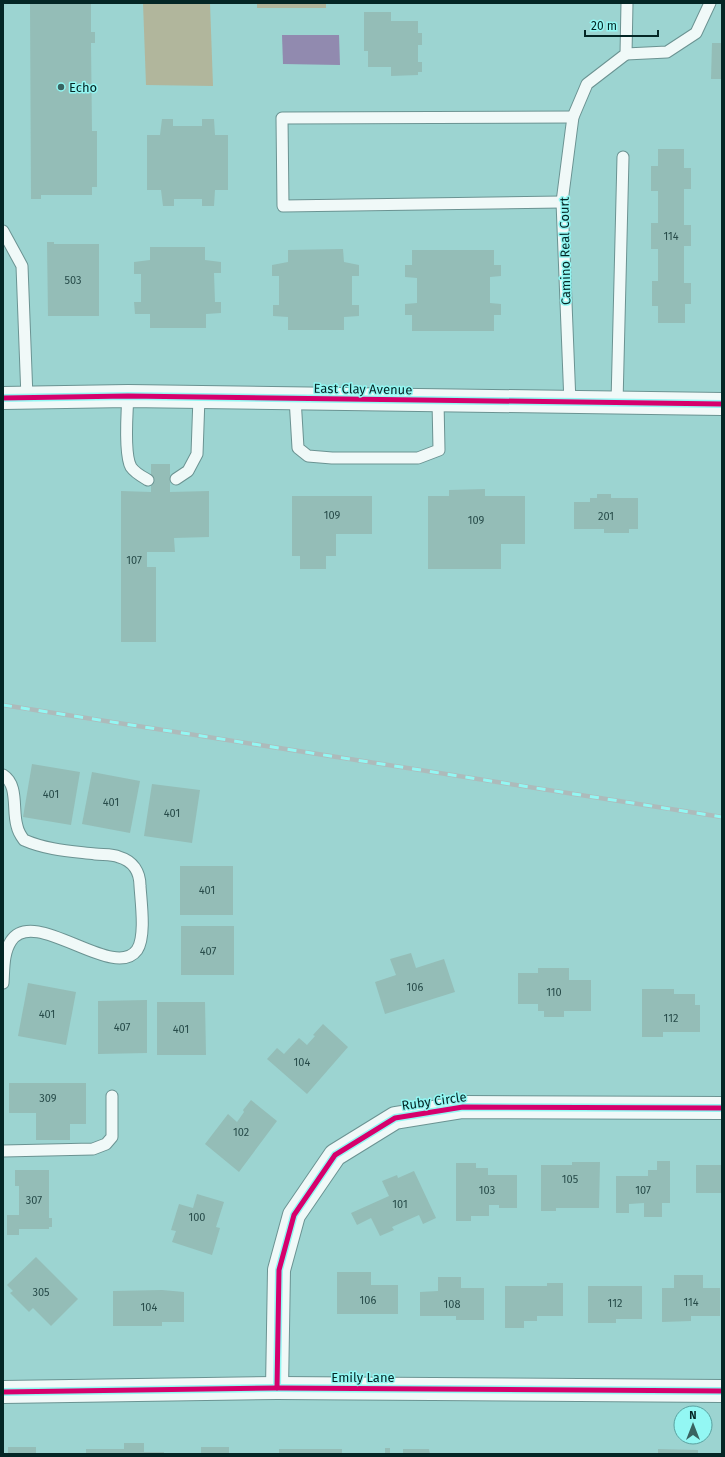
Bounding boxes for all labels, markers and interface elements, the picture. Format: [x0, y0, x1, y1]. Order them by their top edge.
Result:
scale bar [585, 12, 658, 38]
text: 20 m [591, 19, 617, 33]
place label: Echo [69, 80, 97, 95]
marker: Echo [56, 82, 66, 92]
street label: Camino Real Court [557, 196, 573, 305]
house number: 114 [663, 230, 679, 243]
house number: 503 [64, 274, 82, 287]
street label: East Clay Avenue [314, 381, 412, 397]
house number: 109 [324, 509, 341, 522]
house number: 201 [598, 510, 614, 523]
house number: 109 [468, 514, 485, 527]
house number: 107 [126, 554, 142, 567]
house number: 401 [43, 788, 59, 801]
house number: 401 [103, 796, 119, 809]
house number: 401 [164, 807, 180, 820]
house number: 401 [199, 884, 215, 897]
house number: 407 [200, 945, 216, 958]
house number: 106 [407, 981, 424, 994]
house number: 110 [546, 986, 562, 999]
house number: 401 [39, 1008, 55, 1021]
house number: 112 [664, 1012, 678, 1025]
house number: 407 [114, 1021, 130, 1034]
house number: 401 [173, 1023, 189, 1036]
house number: 104 [294, 1056, 311, 1069]
street label: Ruby Circle [400, 1089, 468, 1113]
house number: 309 [39, 1092, 57, 1105]
house number: 102 [233, 1126, 249, 1139]
house number: 105 [562, 1173, 579, 1186]
house number: 103 [479, 1184, 495, 1197]
house number: 107 [635, 1184, 651, 1197]
house number: 307 [26, 1194, 42, 1207]
house number: 101 [392, 1198, 408, 1211]
house number: 100 [188, 1211, 206, 1224]
house number: 305 [32, 1286, 50, 1299]
house number: 106 [360, 1294, 377, 1307]
house number: 114 [683, 1296, 699, 1309]
house number: 112 [608, 1297, 622, 1310]
house number: 108 [444, 1298, 460, 1311]
house number: 104 [141, 1301, 158, 1314]
street label: Emily Lane [331, 1370, 395, 1385]
north arrow [673, 1405, 713, 1445]
text: N [689, 1409, 697, 1422]

